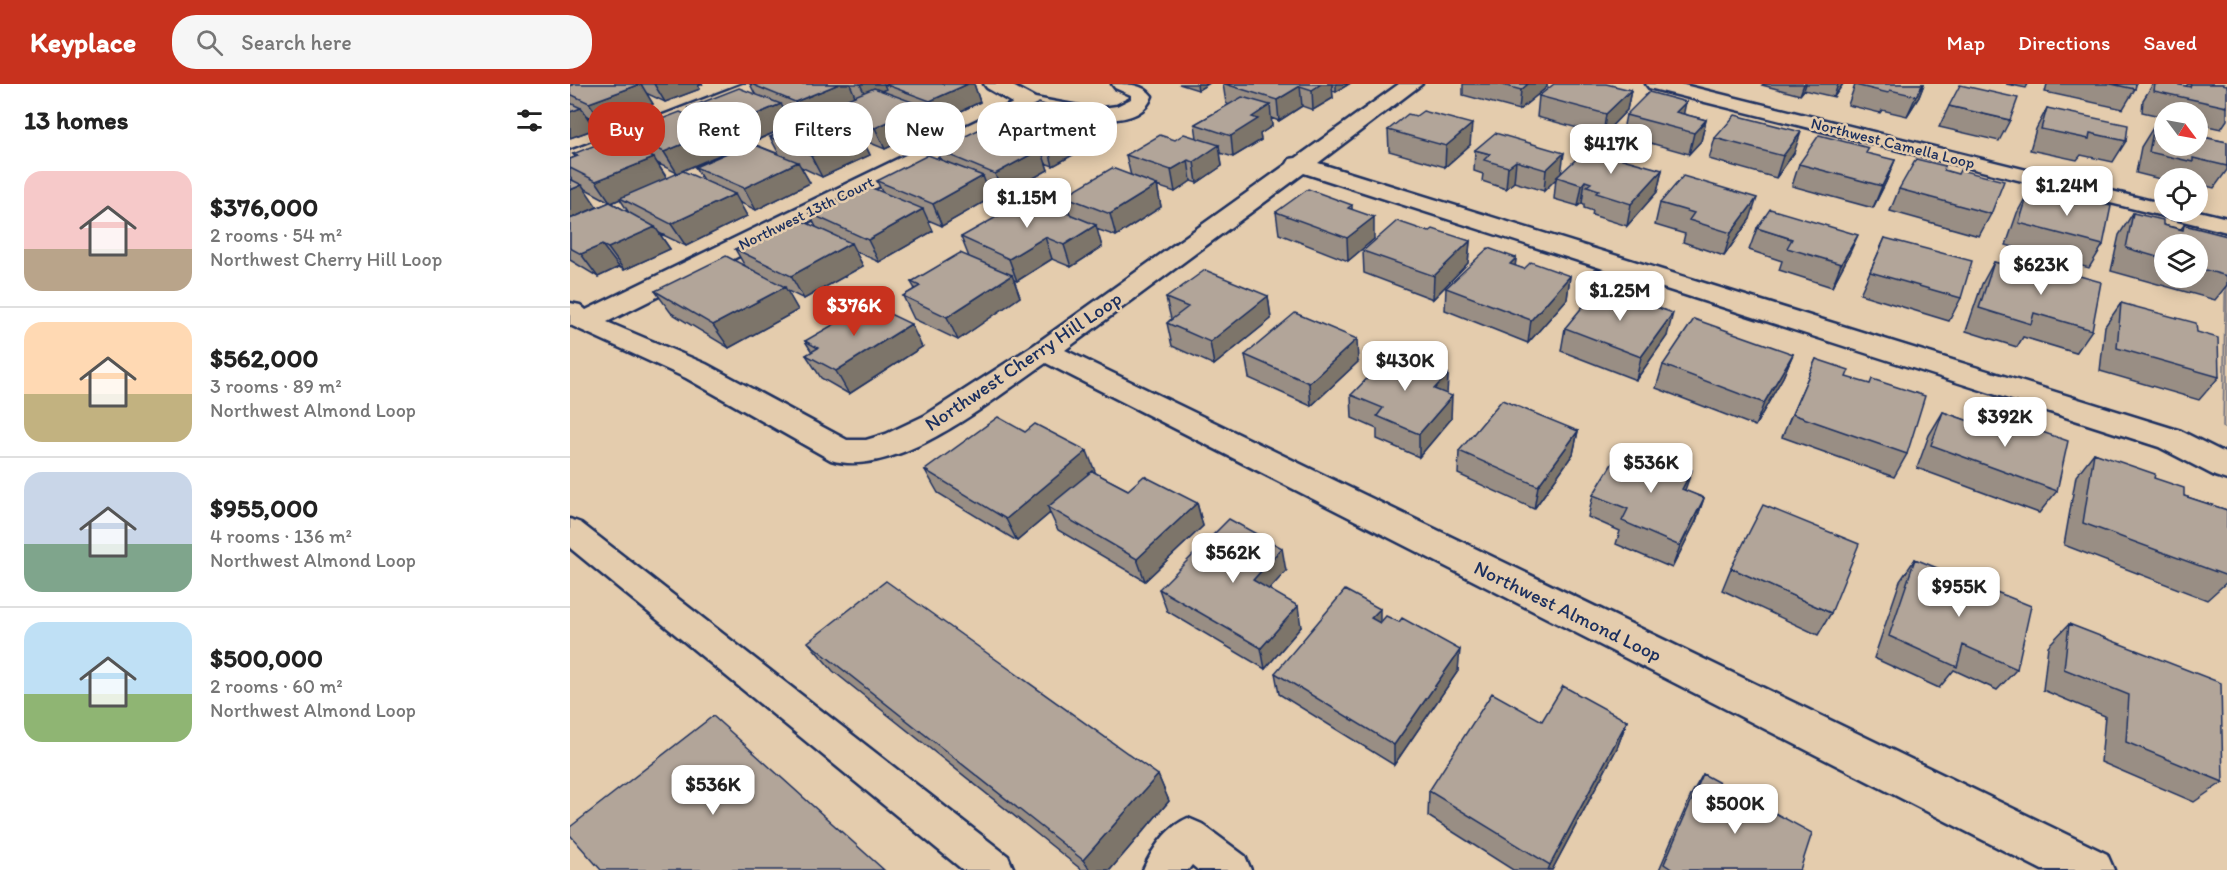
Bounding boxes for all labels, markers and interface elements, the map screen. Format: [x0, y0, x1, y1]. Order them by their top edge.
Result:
search box [172, 15, 592, 69]
text: Keyplace [30, 25, 136, 59]
icon: search [193, 26, 226, 59]
text: Search here [241, 29, 352, 56]
text: Map [1947, 30, 1985, 55]
text: Directions [2018, 30, 2110, 55]
text: Saved [2143, 30, 2197, 55]
chip: Buy [588, 102, 665, 156]
chip: Rent [677, 102, 761, 156]
chip: Filters [773, 102, 873, 156]
chip: New [885, 102, 965, 156]
chip: Apartment [977, 102, 1117, 156]
north arrow [2154, 102, 2208, 156]
map controls [2154, 102, 2208, 288]
text: 13 homes [24, 104, 128, 136]
icon: filters [513, 104, 546, 137]
street label: Northwest Camella Loop [1809, 113, 1977, 173]
pin: $417K [1569, 124, 1653, 175]
text: $417K [1584, 131, 1638, 155]
pin: $1.24M [2018, 166, 2116, 217]
button: locate [2154, 168, 2208, 222]
street label: Northwest 13th Court [735, 172, 877, 254]
text: $1.24M [2036, 173, 2098, 197]
pin: $1.15M [978, 178, 1076, 229]
text: $1.15M [997, 185, 1057, 209]
text: $376,000 [210, 191, 318, 223]
icon: home [72, 195, 144, 267]
text: 2 rooms · 54 m² [210, 223, 342, 247]
button: layers [2154, 234, 2208, 288]
pin: $623K [1999, 245, 2083, 296]
text: Northwest Cherry Hill Loop [210, 247, 442, 271]
text: $623K [2014, 252, 2068, 276]
pin: $1.25M [1571, 271, 1669, 322]
text: $1.25M [1589, 278, 1651, 302]
pin: $376K [812, 286, 896, 337]
street label: Northwest Cherry Hill Loop [920, 286, 1126, 436]
text: $376K [827, 293, 881, 317]
pin: $430K [1363, 341, 1447, 392]
text: $562,000 [210, 342, 318, 374]
icon: home [72, 346, 144, 418]
text: $430K [1376, 348, 1434, 372]
text: 3 rooms · 89 m² [210, 374, 342, 398]
pin: $392K [1963, 397, 2047, 448]
text: Northwest Almond Loop [210, 398, 416, 422]
text: $392K [1978, 404, 2032, 428]
pin: $536K [1609, 443, 1693, 494]
text: $536K [1624, 450, 1678, 474]
text: $955,000 [210, 492, 318, 524]
icon: home [72, 496, 144, 568]
text: 4 rooms · 136 m² [210, 524, 352, 548]
pin: $562K [1191, 533, 1275, 584]
text: $562K [1206, 540, 1260, 564]
text: Northwest Almond Loop [210, 548, 416, 572]
street label: Northwest Almond Loop [1470, 555, 1666, 667]
pin: $955K [1917, 567, 2001, 618]
text: $955K [1932, 574, 1986, 598]
text: $500,000 [210, 642, 323, 674]
icon: home [72, 646, 144, 718]
text: 2 rooms · 60 m² [210, 674, 343, 698]
text: Northwest Almond Loop [210, 698, 416, 722]
pin: $536K [671, 765, 755, 816]
text: $536K [686, 772, 740, 796]
pin: $500K [1693, 784, 1777, 835]
text: $500K [1706, 791, 1764, 815]

